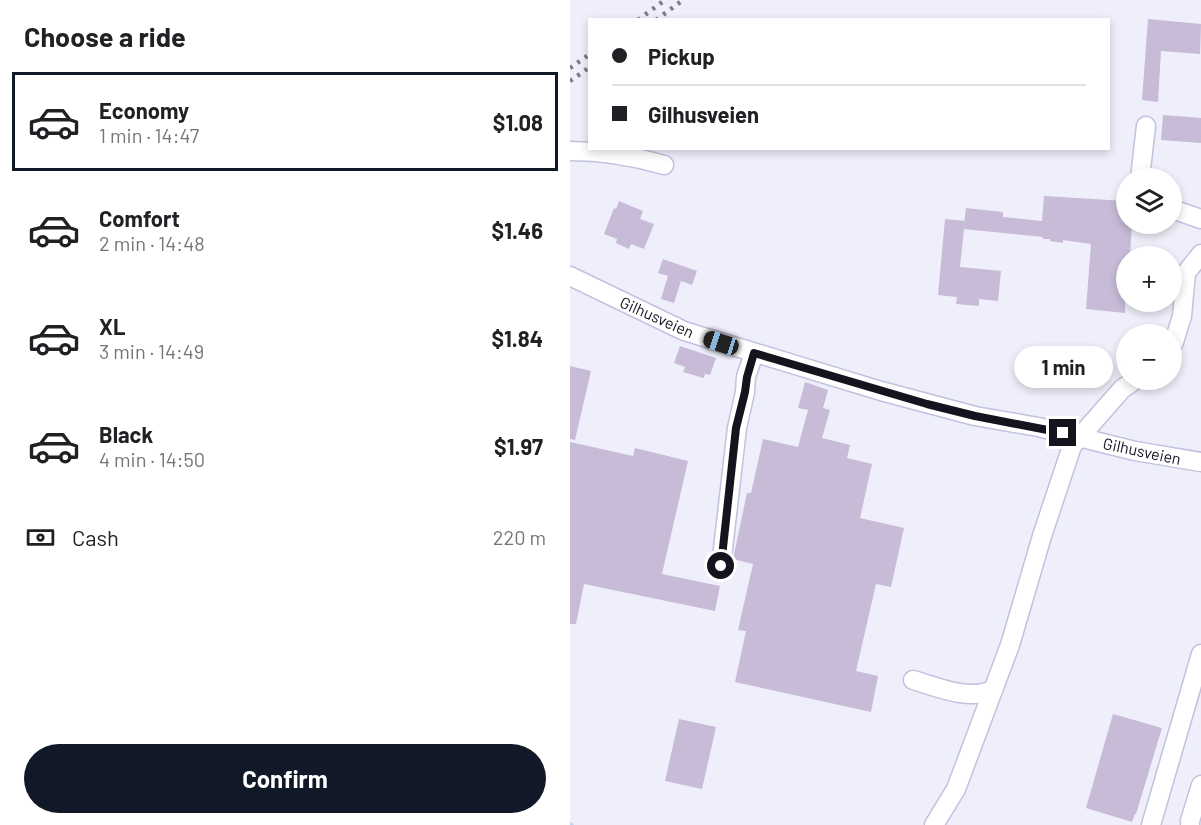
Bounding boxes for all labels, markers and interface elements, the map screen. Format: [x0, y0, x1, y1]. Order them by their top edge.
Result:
text: Choose a ride [24, 20, 186, 52]
text: Pickup [648, 43, 715, 69]
icon: car [27, 95, 81, 149]
text: Economy [99, 97, 189, 123]
text: Gilhusveien [648, 101, 759, 127]
text: $1.08 [493, 109, 543, 135]
text: 1 min · 14:47 [99, 123, 199, 147]
map controls [1116, 168, 1182, 390]
button: layers [1116, 168, 1182, 234]
icon: car [27, 203, 81, 257]
text: Comfort [99, 205, 180, 231]
text: $1.46 [492, 217, 543, 243]
text: 2 min · 14:48 [99, 231, 205, 255]
button: + [1116, 246, 1182, 312]
street label: Gilhusveien [617, 292, 697, 341]
icon: car [27, 311, 81, 365]
text: XL [99, 313, 125, 339]
button: − [1116, 324, 1182, 390]
text: $1.84 [491, 325, 543, 351]
car [701, 329, 741, 357]
text: 3 min · 14:49 [99, 339, 204, 363]
callout: 1 min [1014, 346, 1112, 388]
text: 1 min [1042, 355, 1085, 379]
icon: car [27, 419, 81, 473]
route end [1049, 419, 1076, 446]
text: Black [99, 421, 153, 447]
text: $1.97 [494, 433, 543, 459]
street label: Gilhusveien [1101, 433, 1183, 468]
text: 4 min · 14:50 [99, 447, 205, 471]
icon: cash [24, 521, 57, 554]
text: Cash [72, 524, 119, 550]
text: 220 m [493, 525, 546, 549]
route start [707, 552, 734, 579]
button: Confirm [24, 744, 546, 813]

